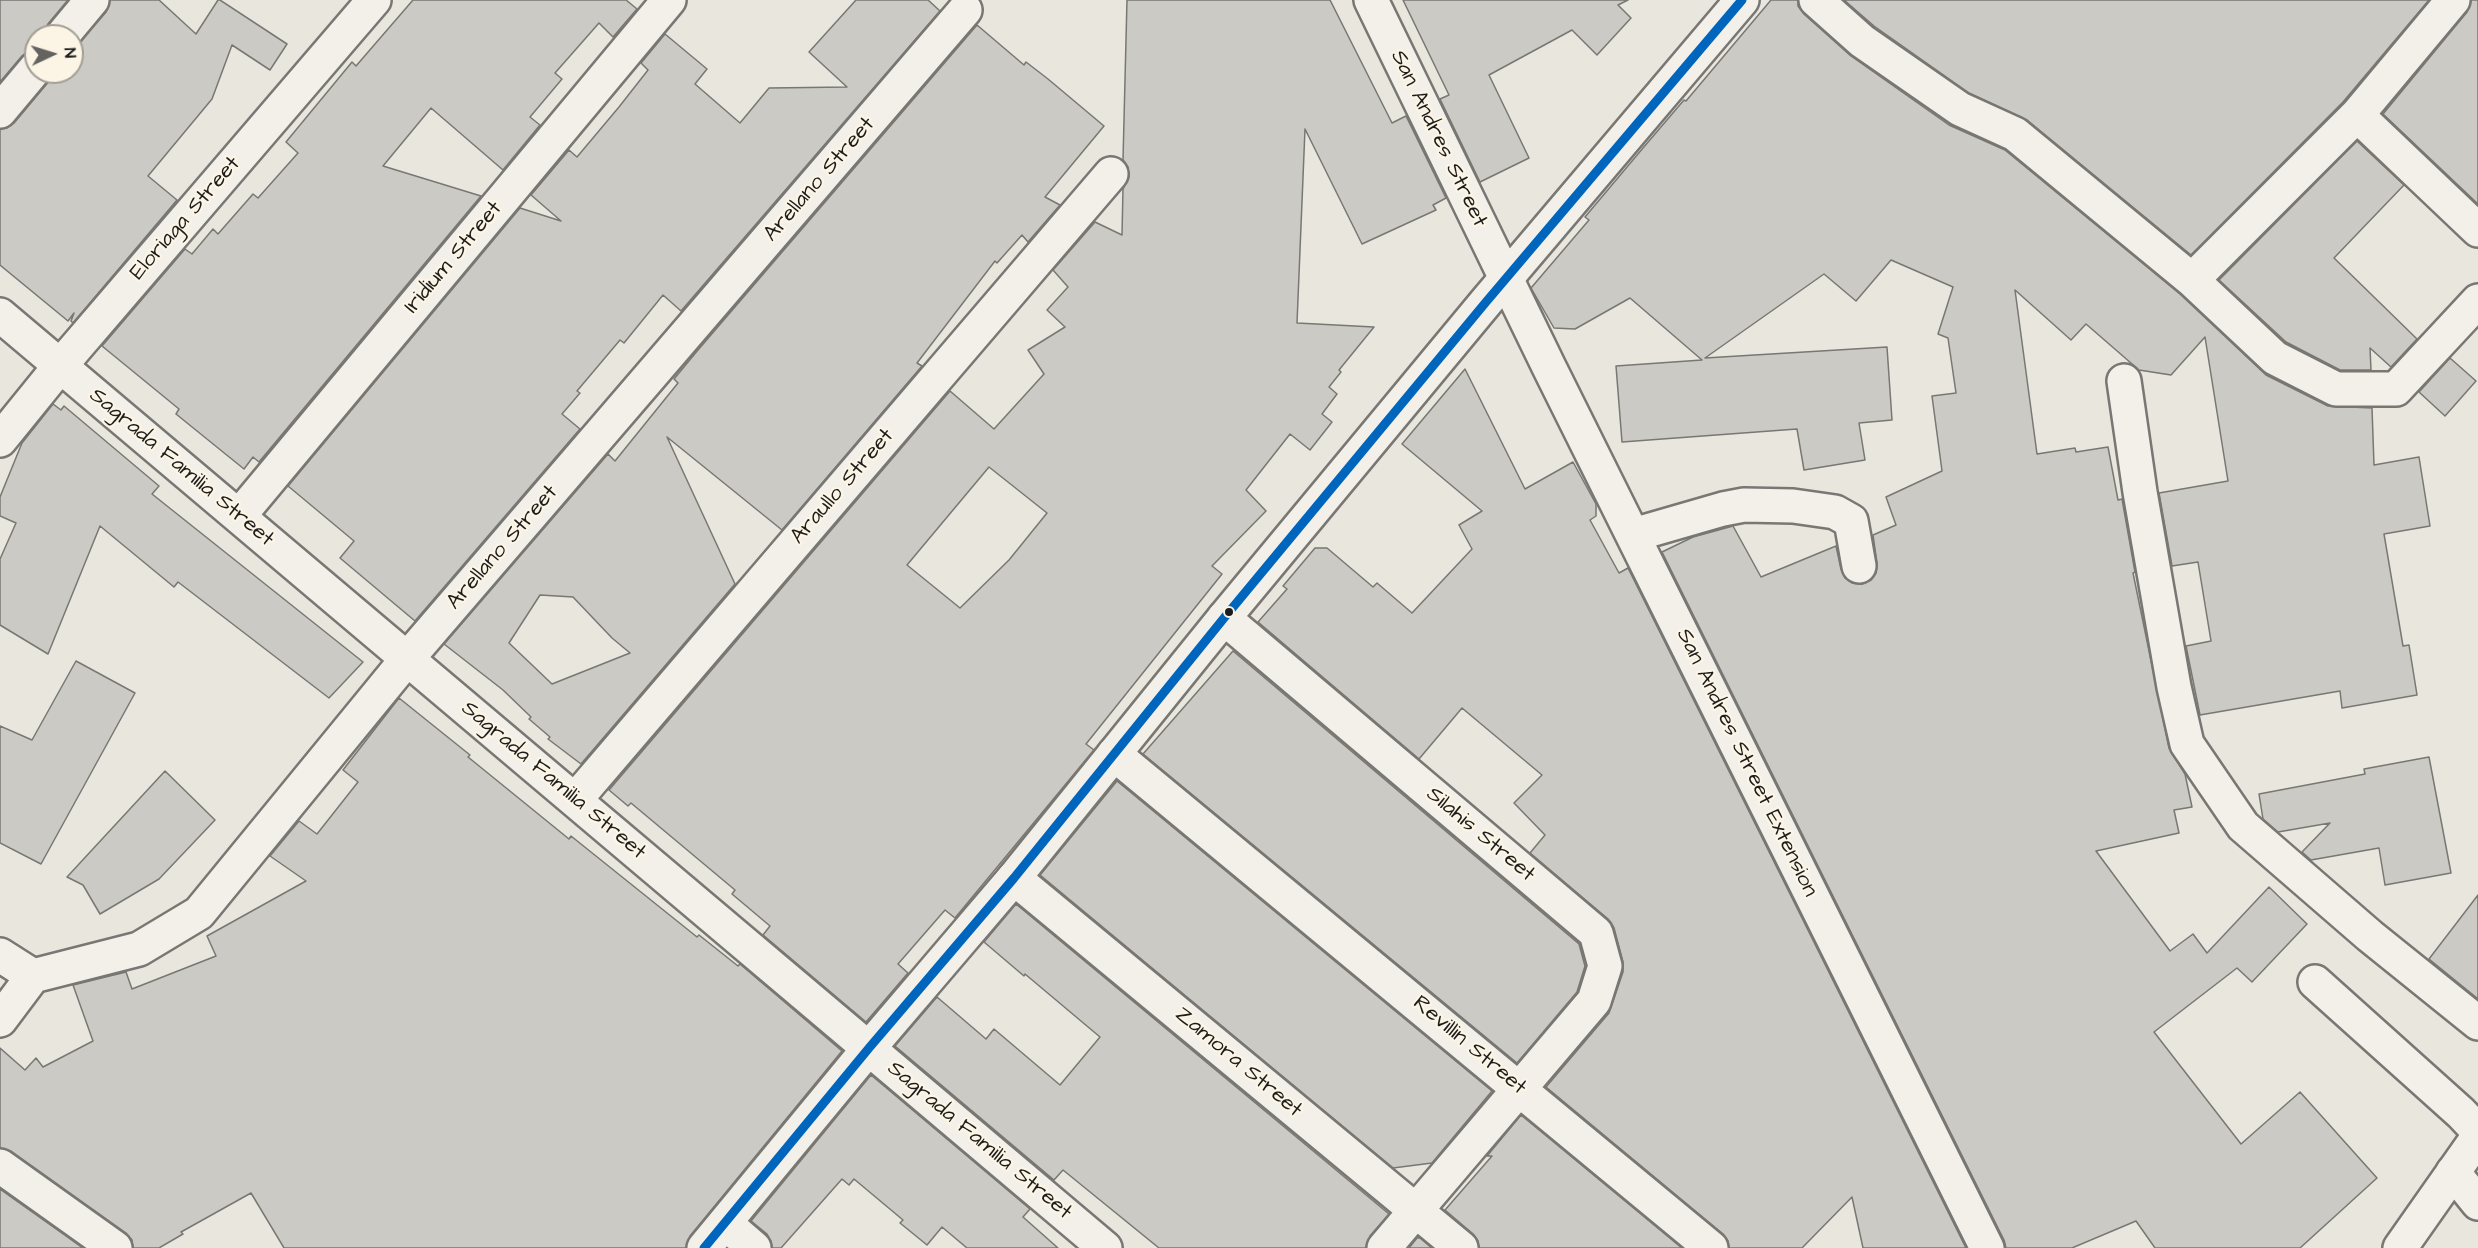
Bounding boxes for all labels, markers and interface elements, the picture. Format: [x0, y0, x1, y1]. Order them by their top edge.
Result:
north arrow [24, 24, 84, 84]
street label: San Andres Street [1384, 46, 1492, 232]
text: N [59, 47, 81, 59]
street label: Arellano Street [759, 112, 881, 248]
street label: Eloriaga Street [125, 152, 247, 286]
street label: Iridium Street [399, 197, 509, 319]
street label: Sagrada Familia Street [83, 383, 279, 553]
street label: Araullo Street [786, 424, 900, 550]
street label: Arellano Street [442, 480, 564, 616]
unlabelled marker [1223, 606, 1235, 618]
street label: San Andres Street Extension [1669, 625, 1823, 901]
street label: Sagrada Familia Street [455, 696, 651, 866]
street label: Silahis Street [1420, 782, 1540, 888]
street label: Revillin Street [1407, 991, 1531, 1101]
street label: Zamora Street [1169, 1002, 1307, 1124]
street label: Sagrada Familia Street [881, 1056, 1077, 1226]

